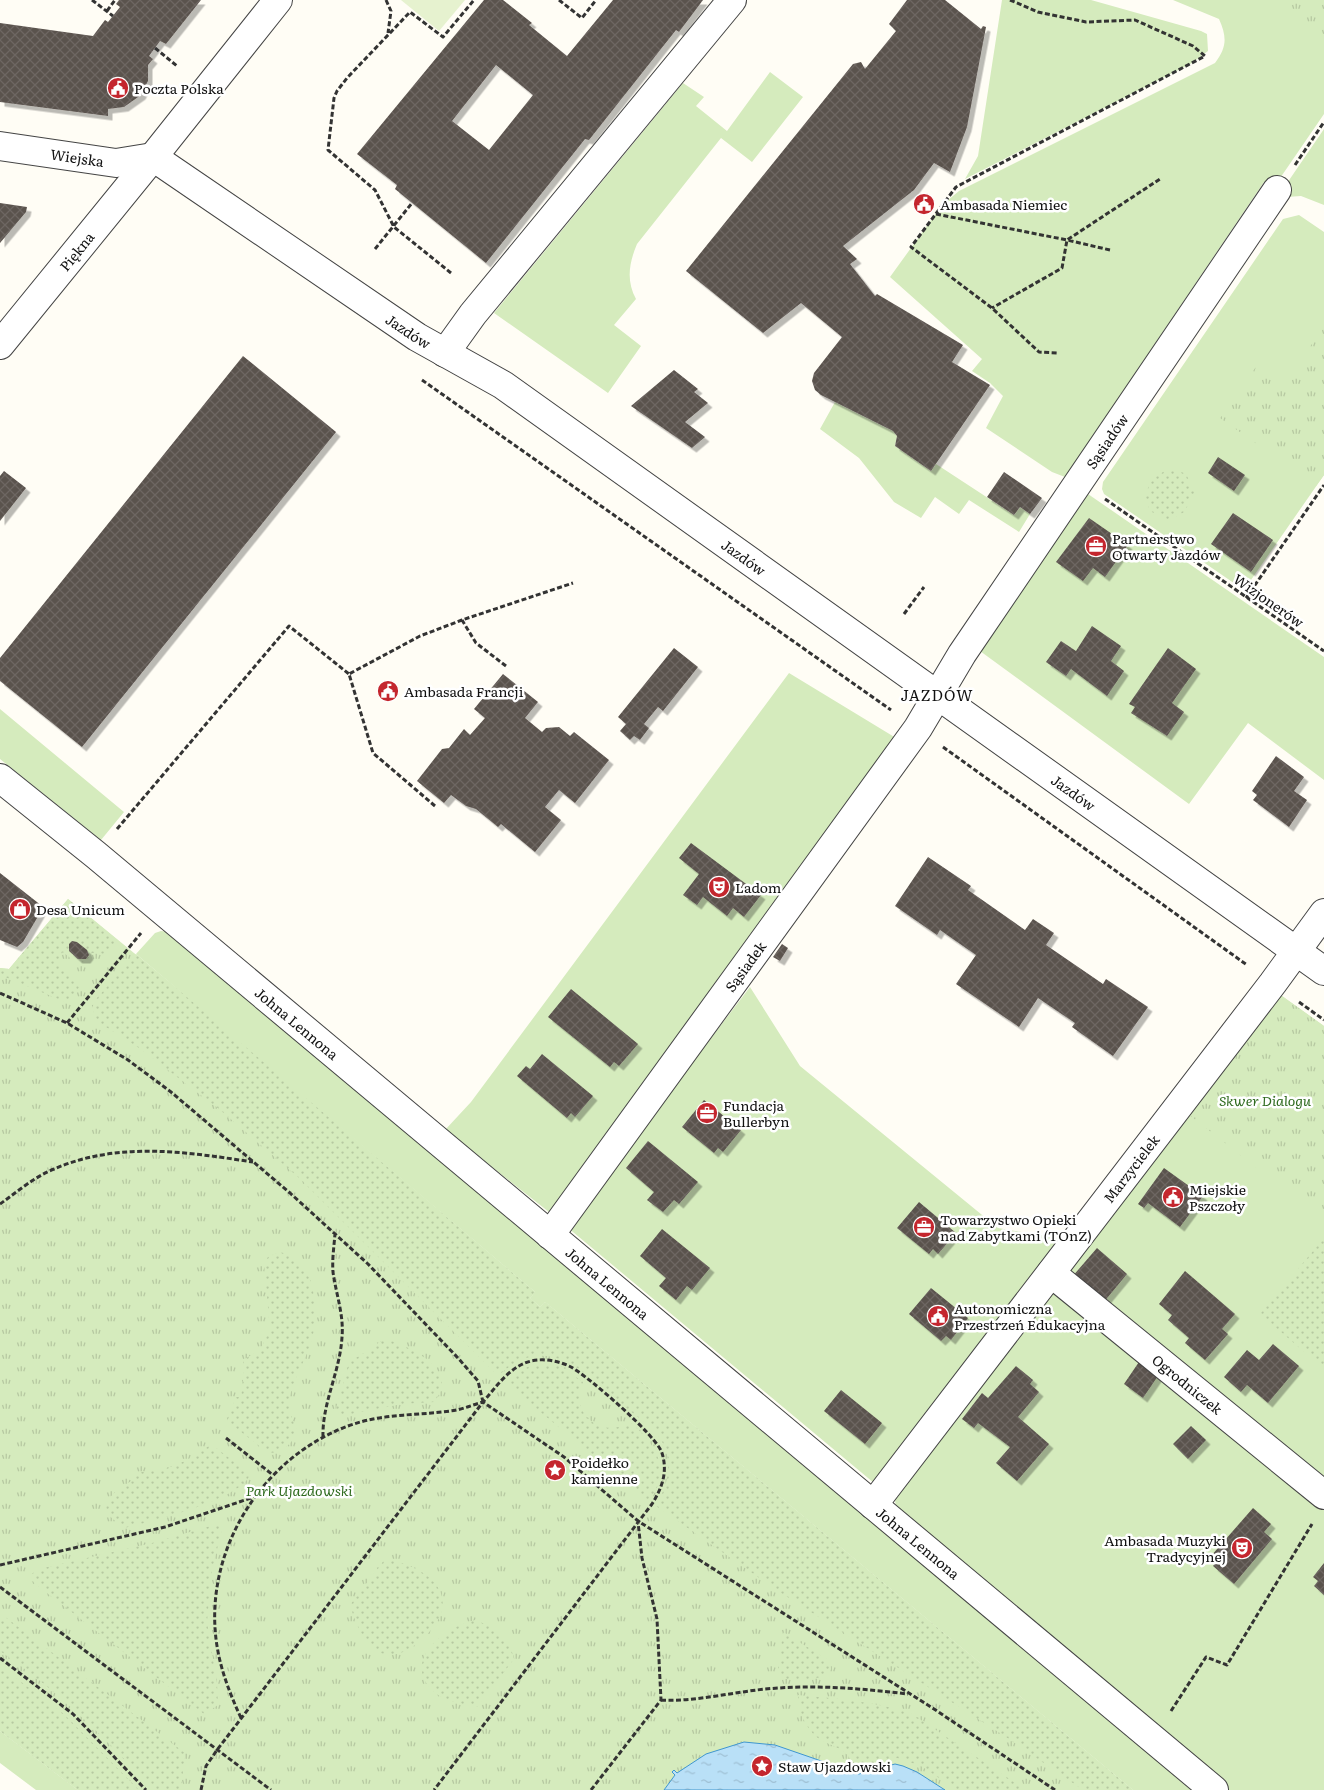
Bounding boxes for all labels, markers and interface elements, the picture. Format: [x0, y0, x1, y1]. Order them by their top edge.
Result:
public building icon: Poczta Polska [106, 76, 130, 100]
place label: Poczta Polska [134, 78, 224, 98]
street label: Wiejska [49, 144, 106, 171]
public building icon: Ambasada Niemiec [912, 192, 936, 216]
place label: Ambasada Niemiec [940, 194, 1067, 214]
street label: Piękna [54, 227, 99, 275]
street label: Jazdów [382, 309, 435, 353]
street label: Sąsiadów [1081, 409, 1132, 473]
place label: Partnerstwo Otwarty Jazdów [1112, 528, 1221, 564]
street label: Jazdów [718, 534, 770, 580]
office icon: Partnerstwo Otwarty Jazdów [1084, 534, 1108, 558]
street label: Wizjonerów [1230, 568, 1308, 632]
public building icon: Ambasada Francji [376, 679, 400, 703]
place label: Ambasada Francji [404, 681, 524, 701]
district label: JAZDÓW [900, 683, 974, 706]
street label: Jazdów [1047, 770, 1100, 815]
theatre icon: Ladom [707, 875, 731, 899]
place label: Ladom [735, 877, 782, 897]
shop icon: Desa Unicum [8, 897, 32, 921]
place label: Desa Unicum [36, 899, 125, 919]
street label: Sąsiadek [720, 937, 770, 996]
street label: Johna Lennona [251, 982, 343, 1064]
park label: Skwer Dialogu [1219, 1090, 1312, 1110]
place label: Fundacja Bullerbyn [723, 1095, 789, 1131]
office icon: Fundacja Bullerbyn [695, 1101, 719, 1125]
street label: Marzycielek [1098, 1130, 1164, 1207]
place label: Miejskie Pszczoły [1189, 1179, 1246, 1215]
public building icon: Miejskie Pszczoły [1161, 1185, 1185, 1209]
place label: Towarzystwo Opieki nad Zabytkami (TOnZ) [940, 1209, 1092, 1245]
office icon: Towarzystwo Opieki nad Zabytkami (TOnZ) [912, 1215, 936, 1239]
street label: Johna Lennona [562, 1242, 654, 1324]
place label: Autonomiczna Przestrzeń Edukacyjna [954, 1298, 1106, 1334]
public building icon: Autonomiczna Przestrzeń Edukacyjna [926, 1304, 950, 1328]
street label: Ogrodniczek [1148, 1349, 1227, 1419]
place label: Poidełko kamienne [571, 1452, 638, 1488]
place icon: Poidełko kamienne [543, 1458, 567, 1482]
park label: Park Ujazdowski [246, 1480, 353, 1500]
street label: Johna Lennona [872, 1502, 965, 1584]
place label: Ambasada Muzyki Tradycyjnej [1104, 1530, 1226, 1566]
theatre icon: Ambasada Muzyki Tradycyjnej [1230, 1536, 1254, 1560]
place icon: Staw Ujazdowski [750, 1754, 774, 1778]
place label: Staw Ujazdowski [778, 1756, 892, 1776]

